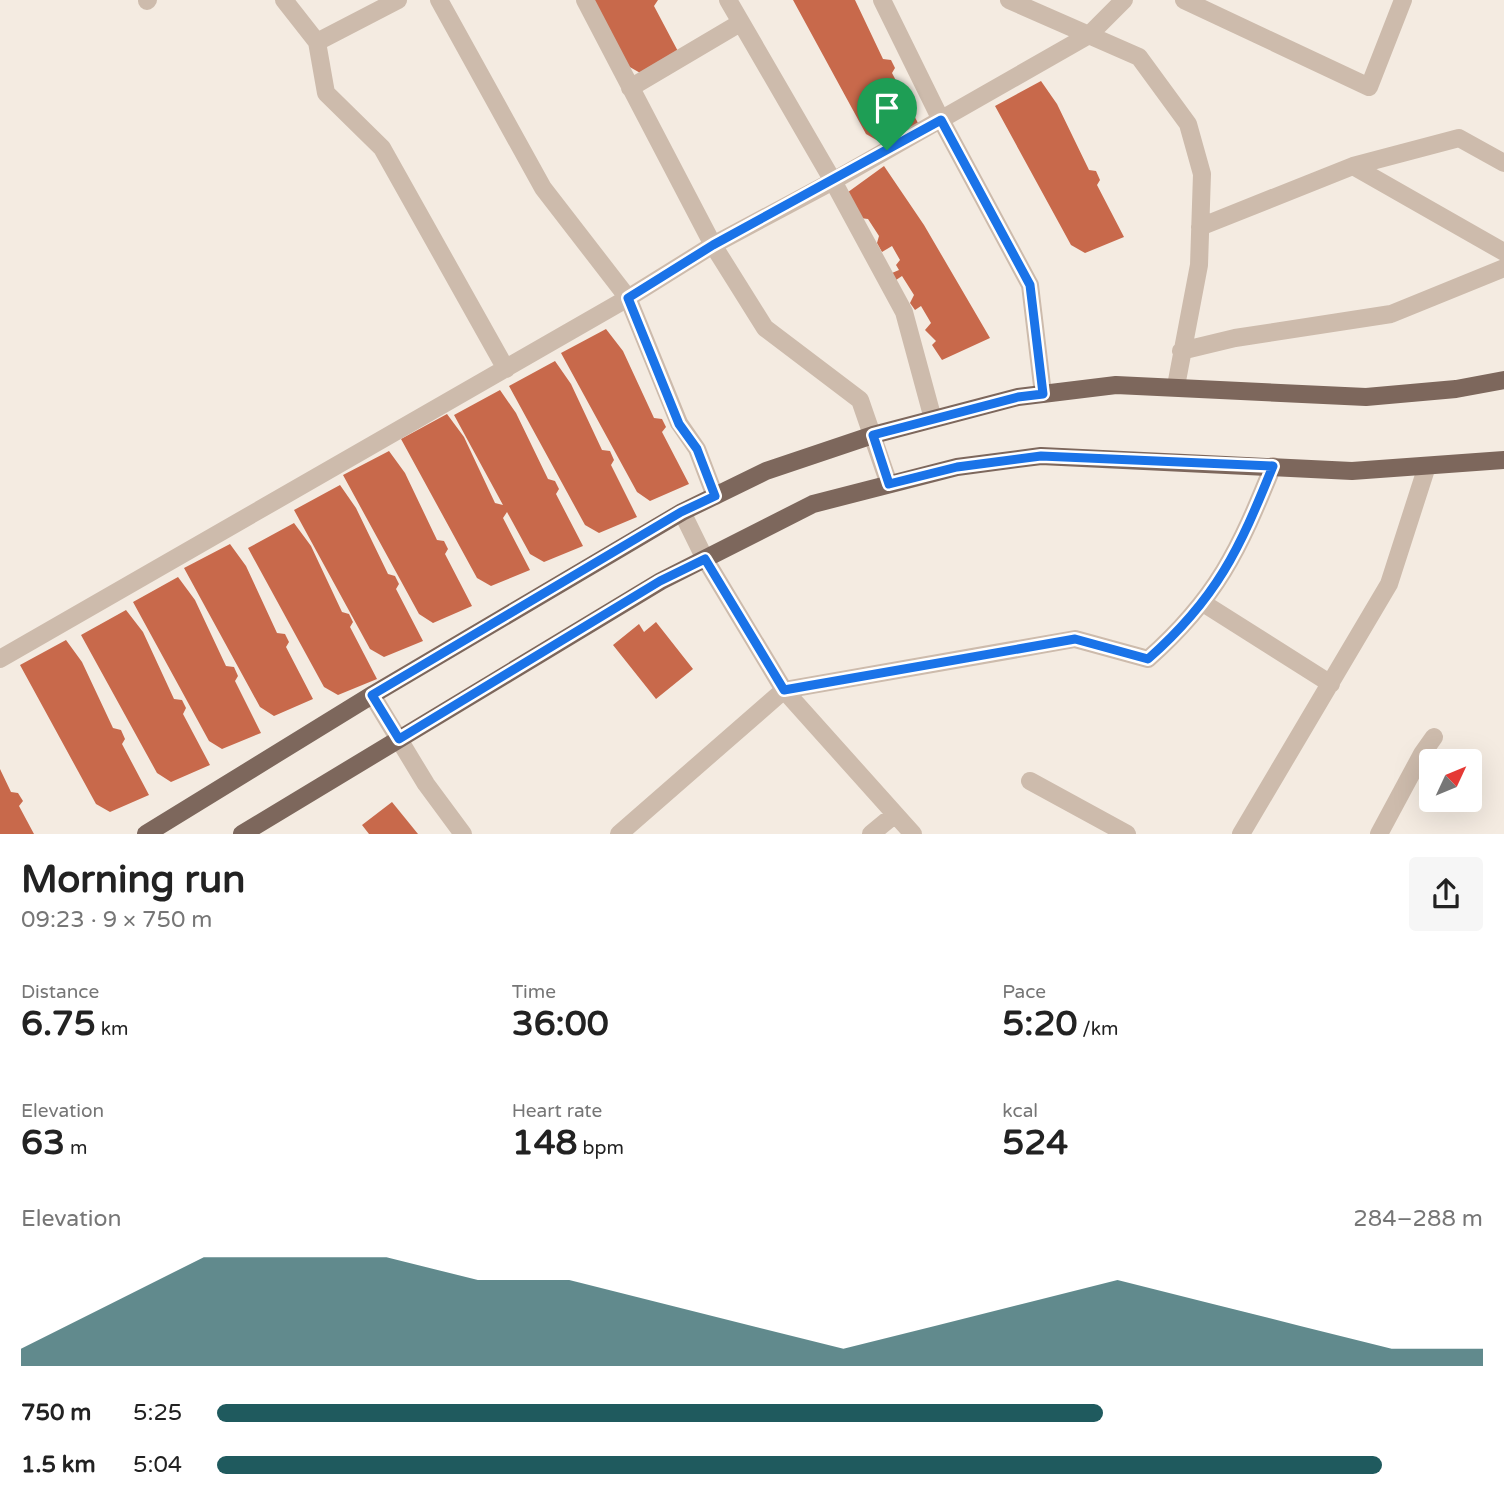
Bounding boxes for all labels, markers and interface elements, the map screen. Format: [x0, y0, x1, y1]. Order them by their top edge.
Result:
pin [857, 78, 917, 150]
icon: arrive [868, 89, 906, 127]
north arrow [1419, 749, 1482, 812]
map controls [1419, 749, 1482, 812]
text: Morning run [21, 857, 245, 903]
button: share [1409, 857, 1483, 931]
text: 09:23 · 9 × 750 m [21, 906, 212, 934]
text: Distance [21, 981, 99, 1003]
text: Time [512, 981, 556, 1003]
text: Pace [1002, 981, 1046, 1003]
text: 6.75 [21, 1003, 96, 1045]
text: 36:00 [512, 1003, 609, 1045]
text: 5:20 [1002, 1003, 1077, 1045]
text: km [96, 1018, 128, 1040]
text: /km [1077, 1018, 1119, 1040]
text: Elevation [21, 1100, 104, 1122]
text: Heart rate [512, 1100, 602, 1122]
text: kcal [1002, 1100, 1038, 1122]
text: 63 [21, 1122, 65, 1164]
text: 148 [512, 1122, 578, 1164]
text: 524 [1002, 1122, 1068, 1164]
text: m [65, 1137, 87, 1159]
text: bpm [578, 1137, 624, 1159]
text: Elevation [21, 1205, 122, 1233]
text: 284–288 m [1353, 1205, 1483, 1233]
text: 750 m [21, 1399, 91, 1427]
text: 5:25 [133, 1399, 182, 1427]
text: 1.5 km [21, 1451, 96, 1479]
text: 5:04 [133, 1451, 182, 1479]

